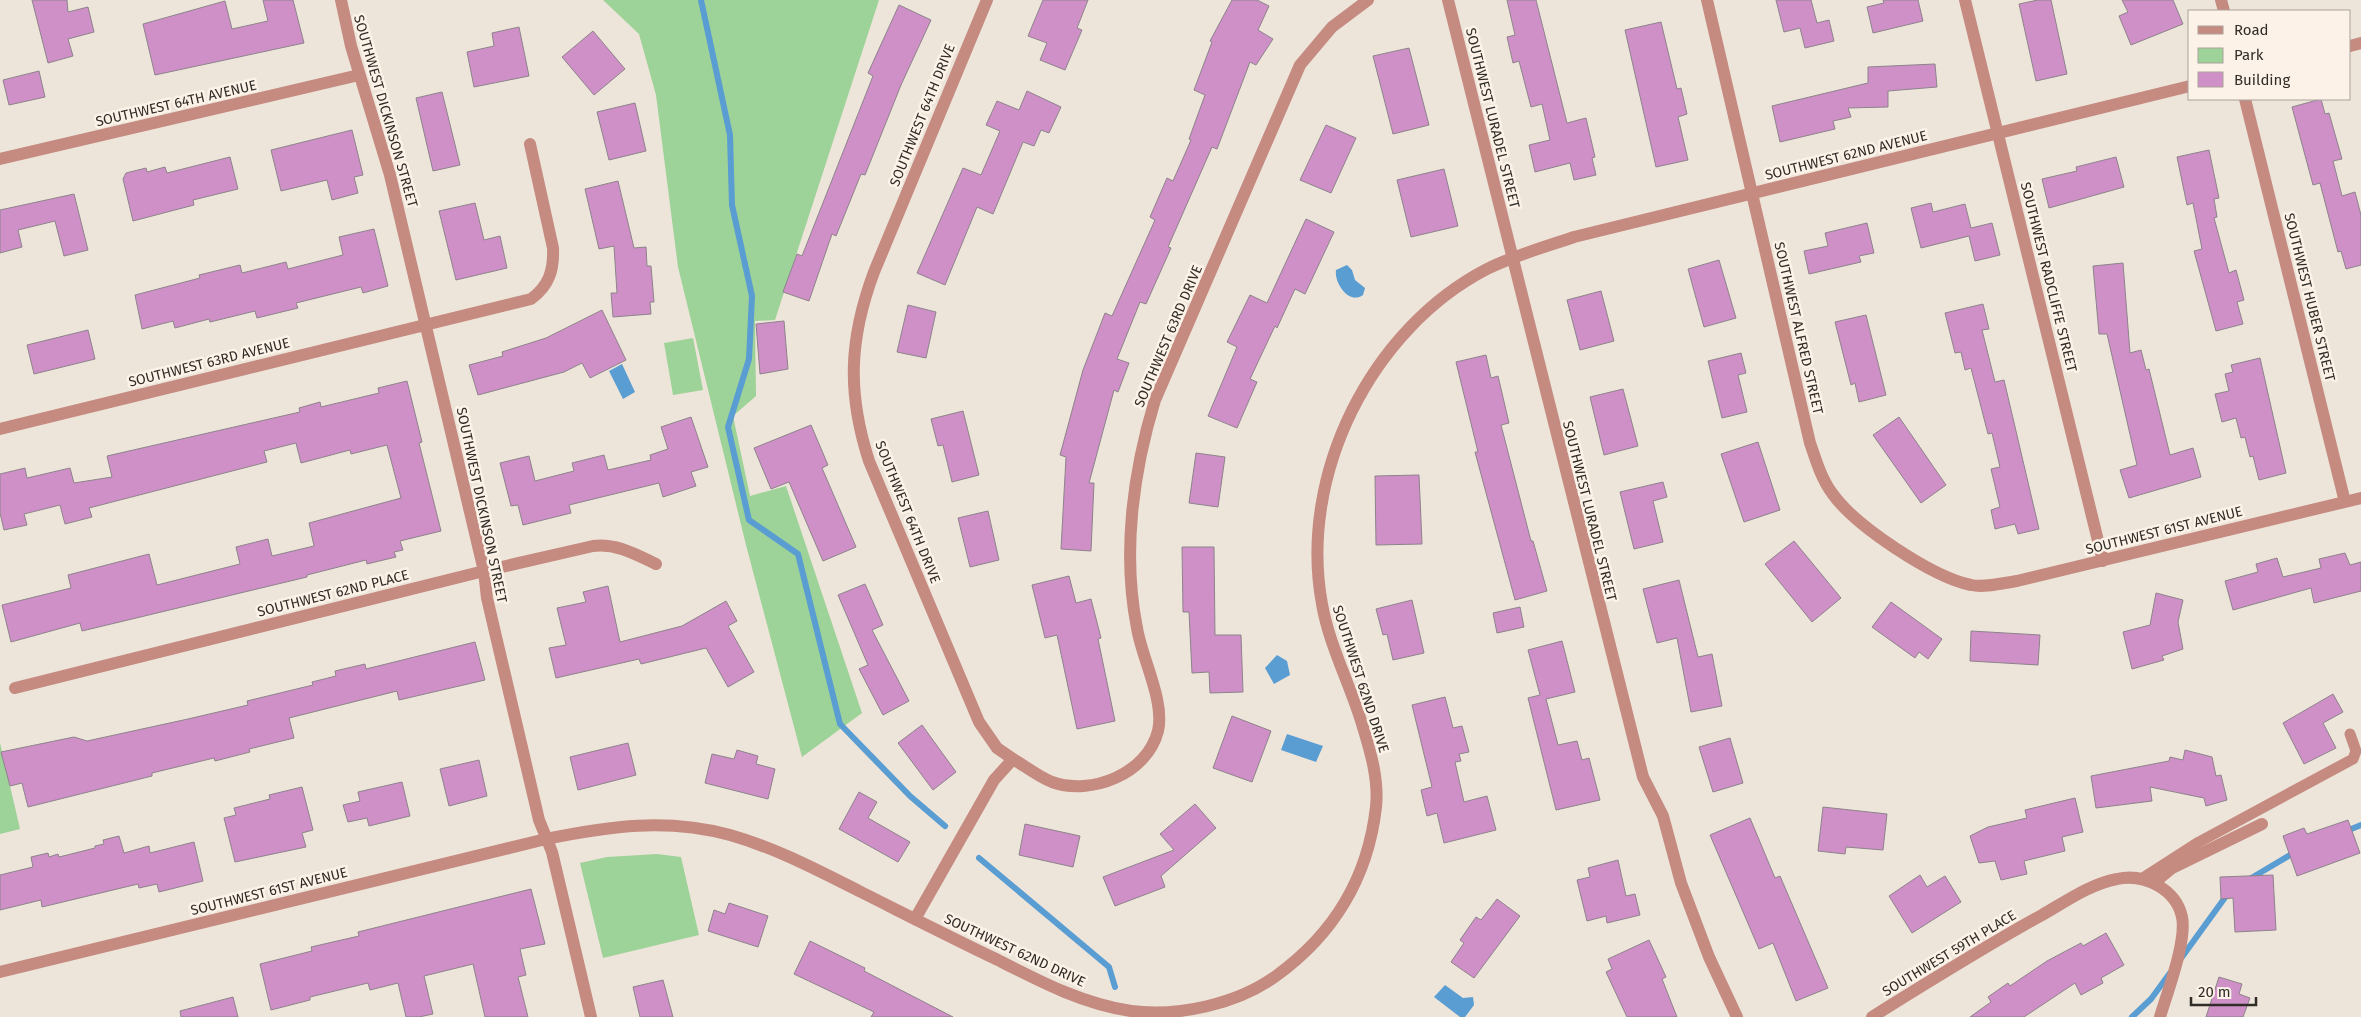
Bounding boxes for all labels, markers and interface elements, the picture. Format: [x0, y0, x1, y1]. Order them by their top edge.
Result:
legend [2188, 10, 2351, 100]
street label: SOUTHWEST DICKINSON STREET [350, 13, 421, 210]
text: Road [2234, 21, 2269, 39]
street label: SOUTHWEST LURADEL STREET [1462, 26, 1523, 211]
street label: SOUTHWEST 64TH DRIVE [886, 41, 959, 189]
text: Park [2234, 46, 2264, 64]
text: Building [2234, 71, 2290, 89]
street label: SOUTHWEST 64TH AVENUE [94, 77, 258, 130]
street label: SOUTHWEST 62ND AVENUE [1763, 127, 1929, 184]
street label: SOUTHWEST RADCLIFFE STREET [2017, 180, 2081, 375]
street label: SOUTHWEST HUBER STREET [2280, 211, 2339, 384]
street label: SOUTHWEST ALFRED STREET [1770, 240, 1827, 417]
street label: SOUTHWEST 63RD DRIVE [1131, 262, 1206, 410]
street label: SOUTHWEST 63RD AVENUE [127, 334, 291, 391]
street label: SOUTHWEST DICKINSON STREET [452, 406, 511, 605]
street label: SOUTHWEST LURADEL STREET [1559, 419, 1620, 604]
street label: SOUTHWEST 64TH DRIVE [871, 438, 944, 586]
street label: SOUTHWEST 61ST AVENUE [2084, 503, 2244, 558]
street label: SOUTHWEST 62ND PLACE [256, 566, 411, 621]
street label: SOUTHWEST 62ND DRIVE [1329, 603, 1392, 755]
street label: SOUTHWEST 61ST AVENUE [189, 864, 349, 919]
street label: SOUTHWEST 59TH PLACE [1879, 907, 2019, 1000]
street label: SOUTHWEST 62ND DRIVE [941, 910, 1088, 991]
scale bar [2191, 974, 2256, 1006]
text: 20 m [2198, 983, 2231, 1001]

